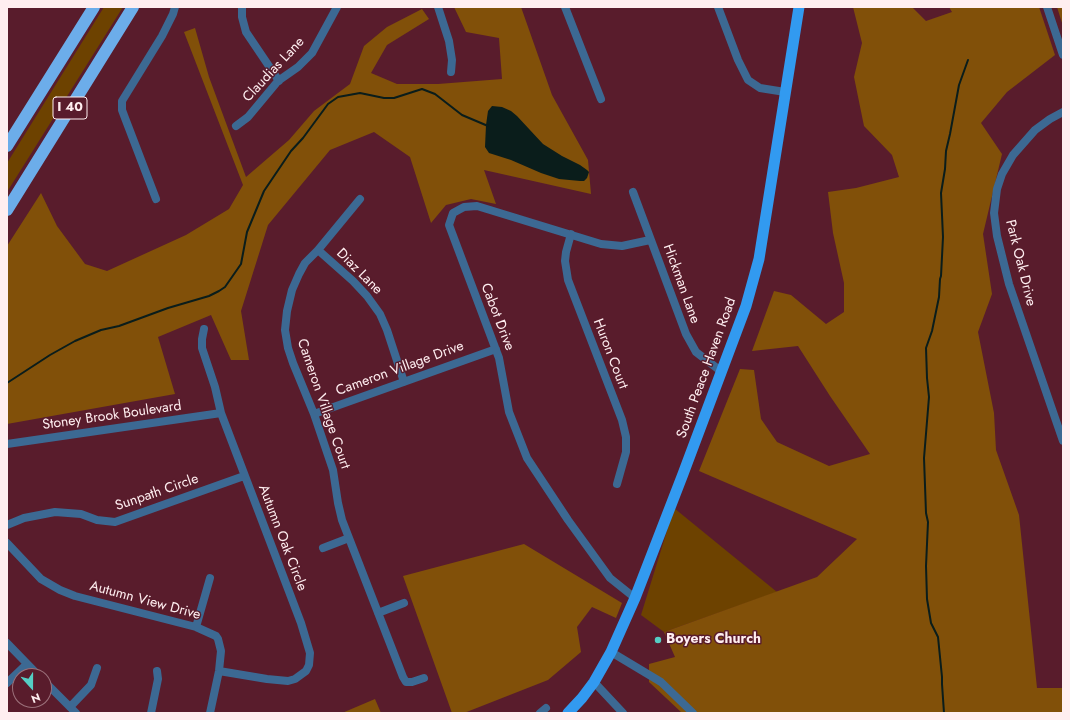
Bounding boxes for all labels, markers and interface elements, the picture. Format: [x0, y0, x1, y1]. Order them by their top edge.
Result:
street label: Claudias Lane [240, 34, 308, 106]
road number: I 40 [53, 97, 87, 119]
street label: Park Oak Drive [1001, 218, 1039, 308]
street label: Hickman Lane [659, 242, 703, 326]
street label: Diaz Lane [333, 246, 385, 298]
street label: Cabot Drive [477, 281, 517, 353]
street label: South Peace Haven Road [674, 295, 740, 441]
street label: Huron Court [589, 316, 631, 392]
street label: Cameron Village Court [293, 337, 353, 471]
street label: Cameron Village Drive [334, 338, 466, 400]
street label: Stoney Brook Boulevard [41, 398, 183, 434]
street label: Sunpath Circle [113, 471, 201, 515]
street label: Autumn Oak Circle [254, 482, 310, 594]
street label: Autumn View Drive [88, 578, 202, 624]
place label: Boyers Church [666, 632, 761, 648]
marker: Boyers Church [653, 635, 663, 645]
north arrow [12, 668, 52, 708]
text: N [29, 689, 43, 707]

